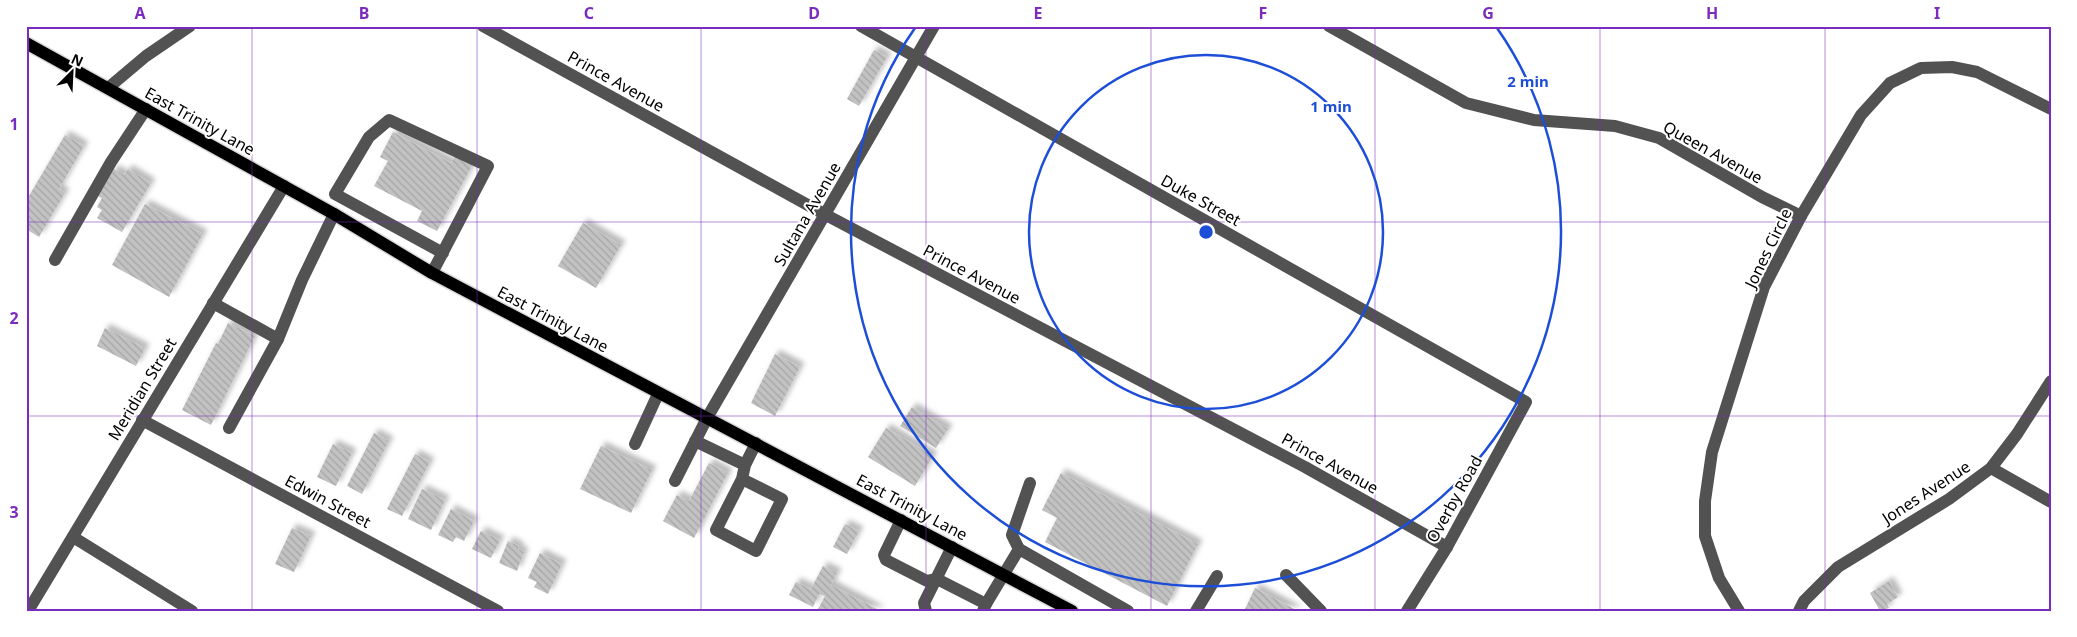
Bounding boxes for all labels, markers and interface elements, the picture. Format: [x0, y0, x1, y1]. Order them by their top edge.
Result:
text: A [134, 2, 146, 24]
text: B [359, 2, 369, 24]
text: C [584, 2, 594, 24]
text: D [808, 2, 820, 24]
text: E [1034, 2, 1043, 24]
text: F [1259, 2, 1267, 24]
text: G [1482, 2, 1494, 24]
text: H [1706, 2, 1718, 24]
text: I [1934, 2, 1940, 24]
street label: Prince Avenue [564, 45, 668, 117]
north arrow [48, 48, 98, 98]
text: N [68, 49, 87, 71]
text: 2 min [1507, 71, 1549, 91]
street label: East Trinity Lane [141, 82, 259, 160]
text: 1 min [1310, 96, 1352, 116]
text: 1 [9, 113, 19, 135]
street label: Queen Avenue [1659, 116, 1767, 188]
street label: Sultana Avenue [768, 158, 846, 270]
street label: Duke Street [1157, 169, 1245, 231]
street label: Jones Circle [1738, 204, 1797, 293]
centre of rings [1197, 223, 1215, 241]
street label: Prince Avenue [919, 239, 1025, 309]
street label: East Trinity Lane [494, 280, 612, 358]
text: 2 [9, 307, 19, 329]
street label: Meridian Street [103, 333, 181, 444]
street label: Prince Avenue [1278, 427, 1382, 499]
street label: Overby Road [1421, 451, 1487, 547]
street label: Jones Avenue [1876, 455, 1974, 530]
street label: East Trinity Lane [853, 468, 971, 546]
street label: Edwin Street [281, 469, 375, 533]
text: 3 [9, 501, 19, 523]

